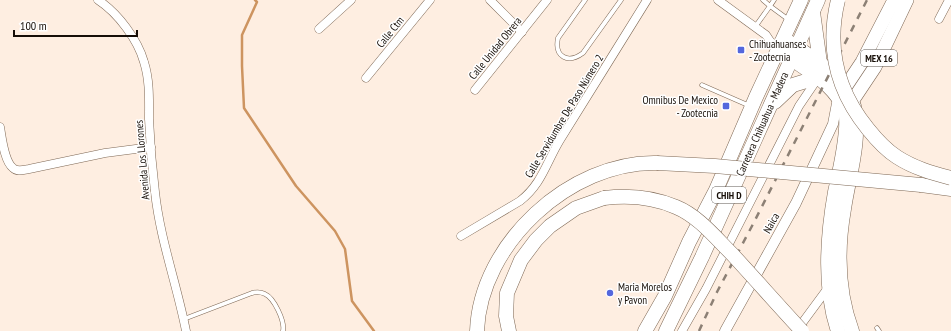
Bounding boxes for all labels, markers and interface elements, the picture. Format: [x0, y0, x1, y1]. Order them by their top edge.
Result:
scale bar [14, 12, 137, 38]
street label: Calle Ctm [373, 14, 407, 50]
street label: Calle Unidad Obrera [466, 14, 524, 82]
text: 100 m [20, 18, 47, 33]
place label: Chihuahuanses - Zootecnia [749, 37, 806, 64]
marker: Chihuahuanses - Zootecnia [736, 45, 746, 55]
road number: MEX 16 [861, 50, 897, 66]
street label: Calle Servidumbre De Paso Número 2 [522, 52, 606, 180]
street label: Carretera Chihuahua - Madera [733, 70, 791, 178]
place label: Omnibus De Mexico - Zootecnia [643, 93, 718, 120]
marker: Omnibus De Mexico - Zootecnia [721, 101, 731, 111]
street label: Avenida Los Llorones [132, 119, 152, 200]
road number: CHIH D [712, 187, 746, 203]
street label: Naica [760, 210, 782, 236]
place label: Maria Morelos y Pavon [618, 280, 672, 307]
marker: Maria Morelos y Pavon [605, 288, 615, 298]

